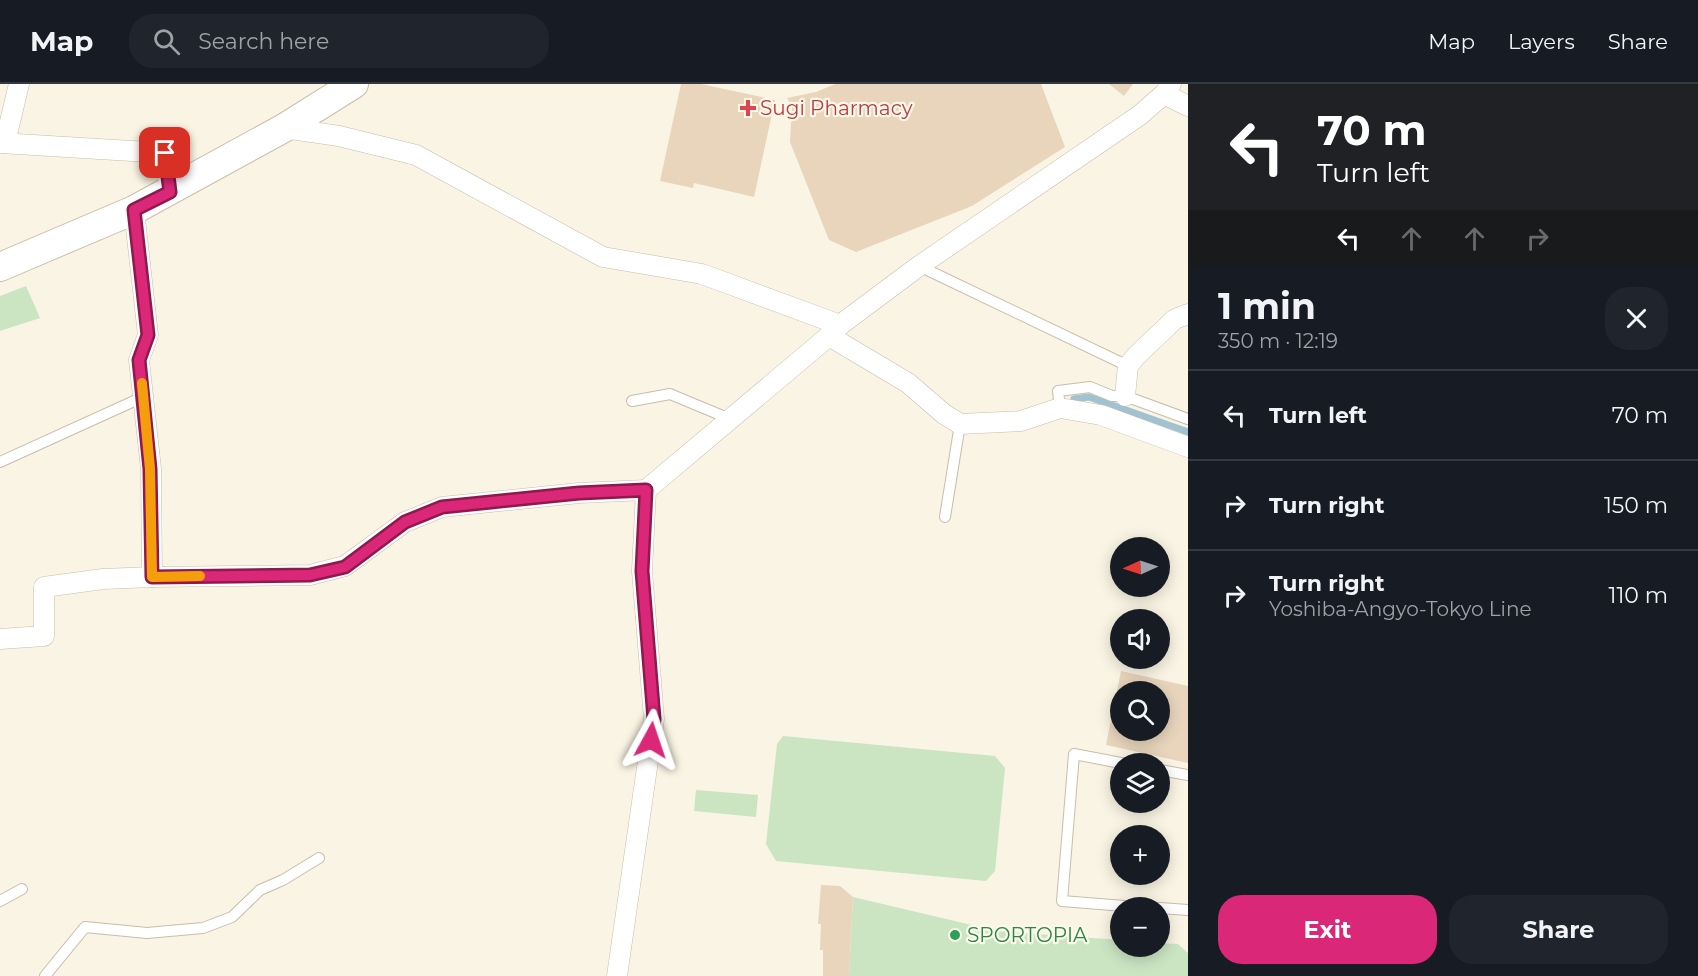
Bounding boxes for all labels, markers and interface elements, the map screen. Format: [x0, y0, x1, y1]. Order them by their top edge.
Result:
search box [129, 14, 549, 68]
text: Map [30, 24, 93, 58]
icon: search [150, 25, 183, 58]
text: Search here [198, 28, 329, 55]
text: Map [1428, 29, 1475, 54]
text: Layers [1508, 29, 1575, 54]
text: Share [1608, 29, 1668, 54]
place label: Sugi Pharmacy [760, 96, 913, 120]
marker: Sugi Pharmacy [741, 101, 755, 115]
text: 70 m [1317, 104, 1427, 156]
icon: left [1218, 108, 1296, 186]
pin [139, 127, 190, 178]
icon: arrive [148, 136, 181, 169]
text: Turn left [1317, 156, 1430, 189]
icon: left [1332, 222, 1365, 255]
icon: ahead [1395, 222, 1428, 255]
icon: ahead [1458, 222, 1491, 255]
icon: right [1521, 222, 1554, 255]
text: 1 min [1218, 284, 1316, 328]
button: close [1605, 287, 1668, 350]
text: 350 m · 12:19 [1218, 329, 1338, 353]
icon: left [1218, 399, 1251, 432]
text: Turn left [1269, 402, 1367, 429]
text: 70 m [1612, 402, 1668, 429]
icon: right [1218, 489, 1251, 522]
text: Turn right [1269, 492, 1384, 519]
text: 150 m [1604, 492, 1668, 519]
north arrow [1110, 537, 1170, 597]
map controls [1110, 537, 1170, 957]
text: Turn right [1269, 570, 1384, 597]
icon: right [1218, 579, 1251, 612]
text: 110 m [1608, 582, 1668, 609]
text: Yoshiba-Angyo-Tokyo Line [1269, 597, 1532, 621]
button: sound [1110, 609, 1170, 669]
button: search [1110, 681, 1170, 741]
position arrow [619, 708, 683, 772]
button: layers [1110, 753, 1170, 813]
button: + [1110, 825, 1170, 885]
button: Exit [1218, 895, 1437, 964]
button: Share [1449, 895, 1668, 964]
button: − [1110, 897, 1170, 957]
place label: SPORTOPIA [967, 923, 1088, 947]
marker: SPORTOPIA [948, 928, 962, 942]

